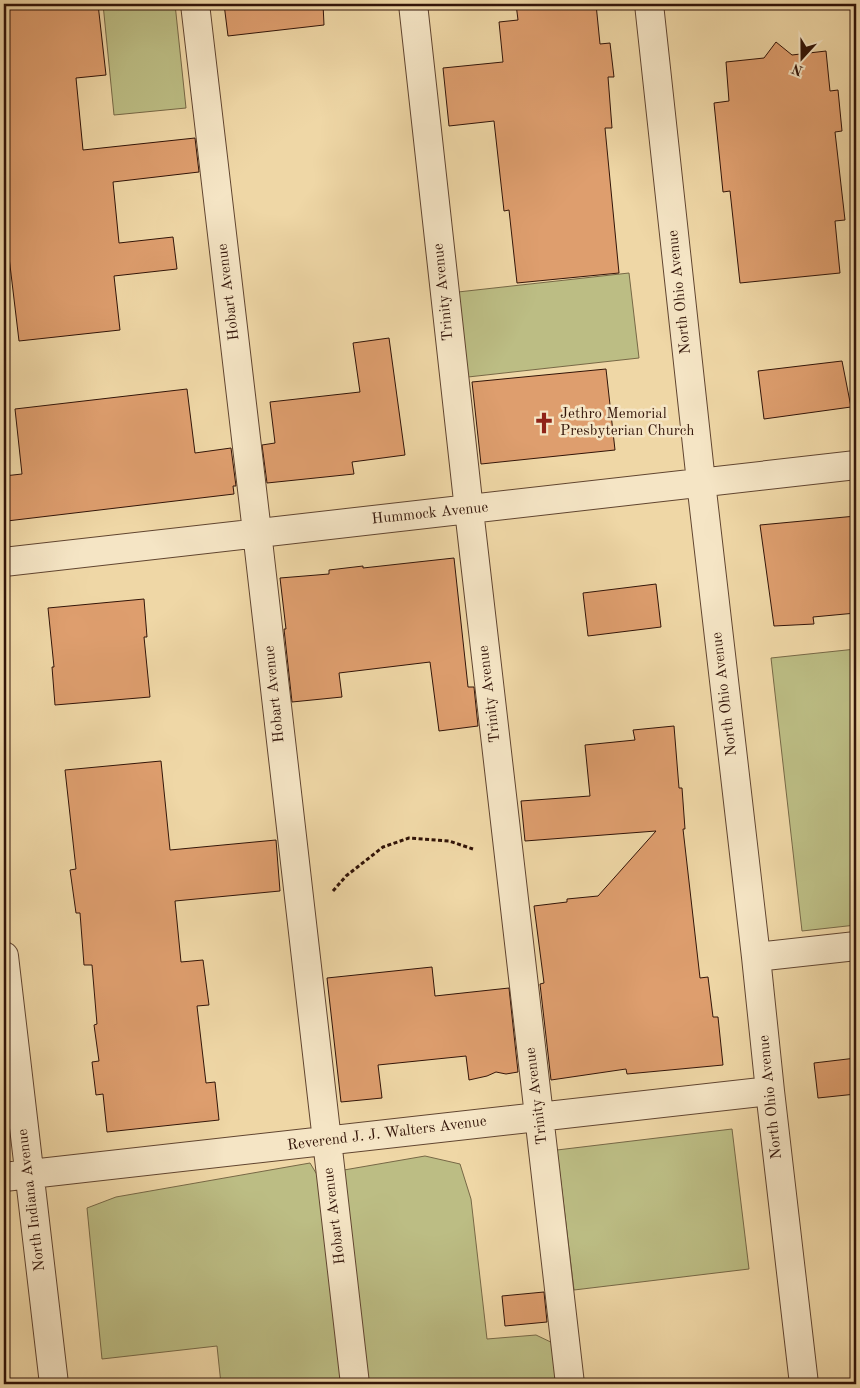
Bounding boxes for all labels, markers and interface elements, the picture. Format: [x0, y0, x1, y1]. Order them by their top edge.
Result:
north arrow [778, 32, 828, 82]
text: N [790, 61, 805, 78]
street label: North Ohio Avenue [666, 229, 694, 355]
street label: Trinity Avenue [431, 242, 457, 342]
street label: Hobart Avenue [216, 243, 242, 341]
place label: Jethro Memorial Presbyterian Church [560, 407, 695, 439]
church icon: Jethro Memorial Presbyterian Church [531, 410, 557, 436]
street label: Hummock Avenue [371, 500, 489, 528]
street label: North Ohio Avenue [710, 631, 740, 757]
street label: Trinity Avenue [477, 644, 503, 744]
street label: Hobart Avenue [262, 645, 288, 743]
street label: North Ohio Avenue [757, 1034, 785, 1160]
street label: Trinity Avenue [524, 1046, 550, 1146]
street label: Reverend J. J. Walters Avenue [286, 1114, 488, 1154]
street label: North Indiana Avenue [16, 1128, 48, 1272]
street label: Hobart Avenue [322, 1167, 348, 1265]

